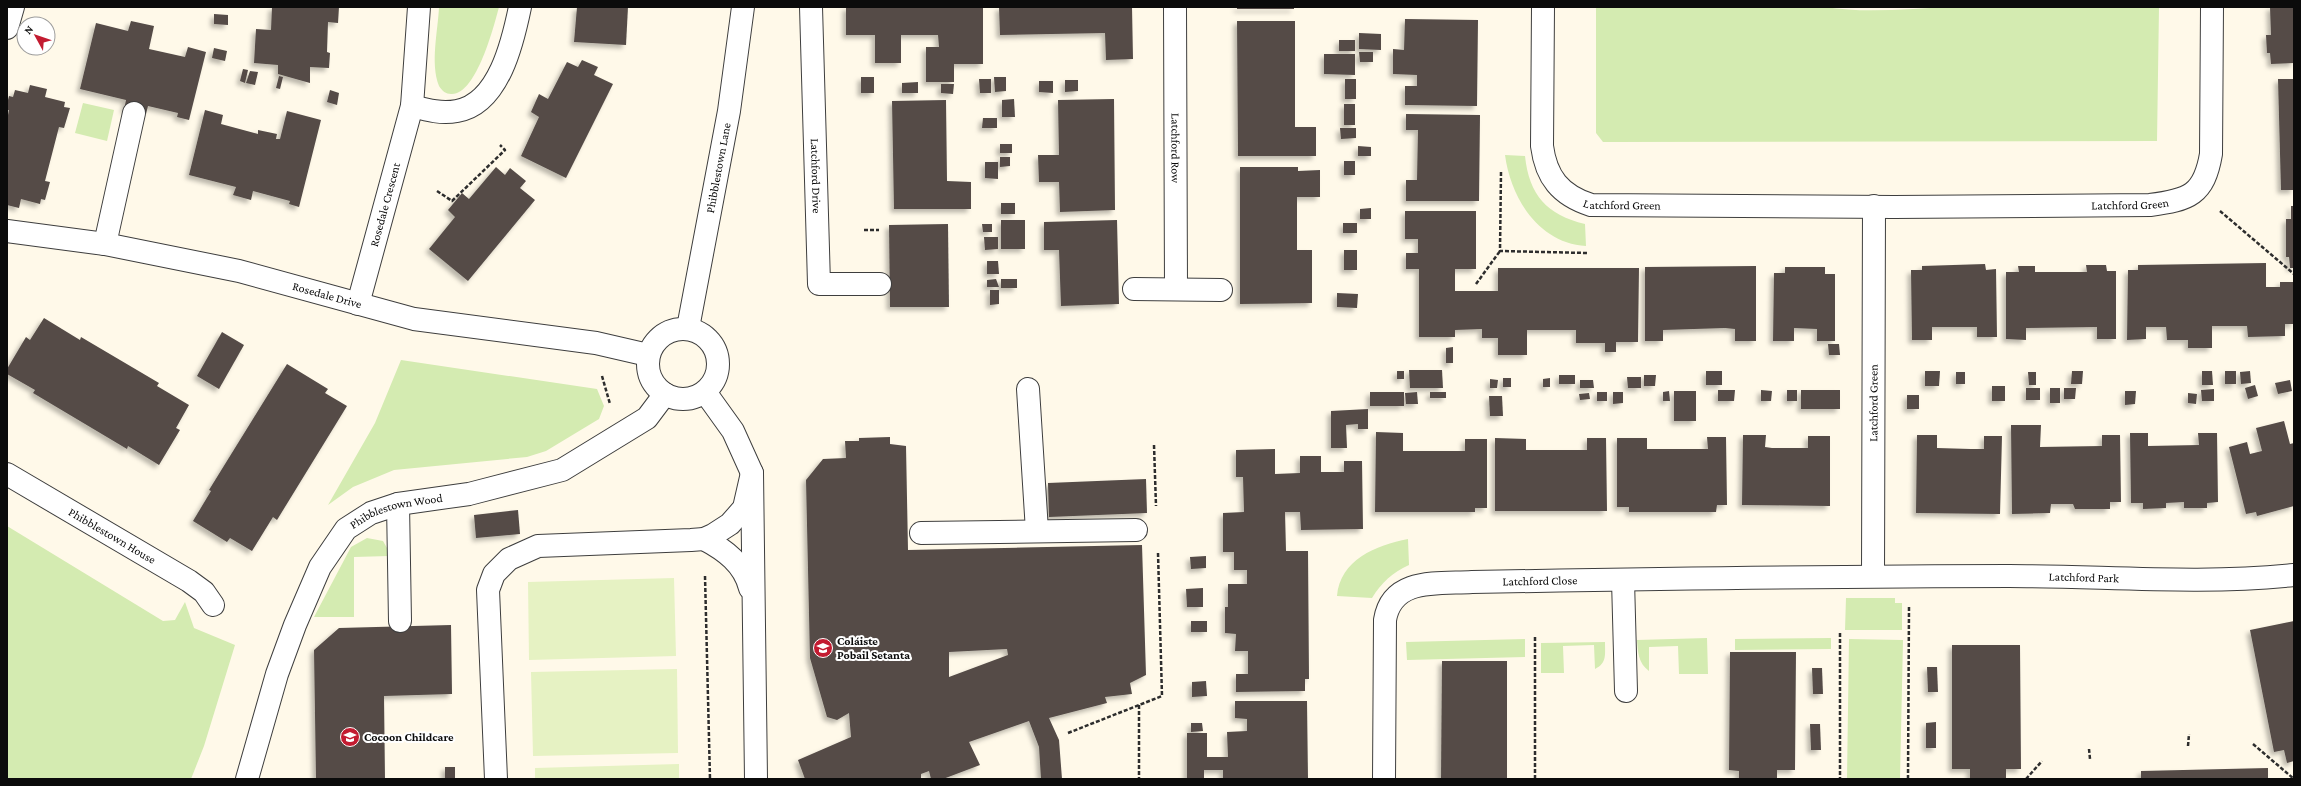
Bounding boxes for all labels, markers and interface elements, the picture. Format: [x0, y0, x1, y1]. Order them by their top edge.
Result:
north arrow [16, 16, 56, 56]
text: N [21, 22, 36, 36]
street label: Latchford Row [1168, 113, 1183, 183]
street label: Phibblestown Lane [703, 121, 734, 214]
street label: Latchford Drive [808, 138, 824, 214]
street label: Rosedale Crescent [367, 160, 404, 248]
street label: Latchford Green [2091, 195, 2170, 212]
street label: Latchford Green [1581, 196, 1661, 212]
street label: Rosedale Drive [291, 279, 363, 311]
street label: Latchford Green [1866, 364, 1881, 442]
street label: Phibblestown Wood [347, 491, 444, 532]
street label: Phibblestown House [66, 505, 158, 567]
street label: Latchford Park [2049, 569, 2119, 585]
street label: Latchford Close [1502, 573, 1577, 588]
place label: Coláiste Pobail Setanta [837, 634, 910, 662]
school or university icon: Coláiste Pobail Setanta [812, 637, 834, 659]
school or university icon: Cocoon Childcare [339, 726, 361, 748]
place label: Cocoon Childcare [364, 730, 454, 744]

